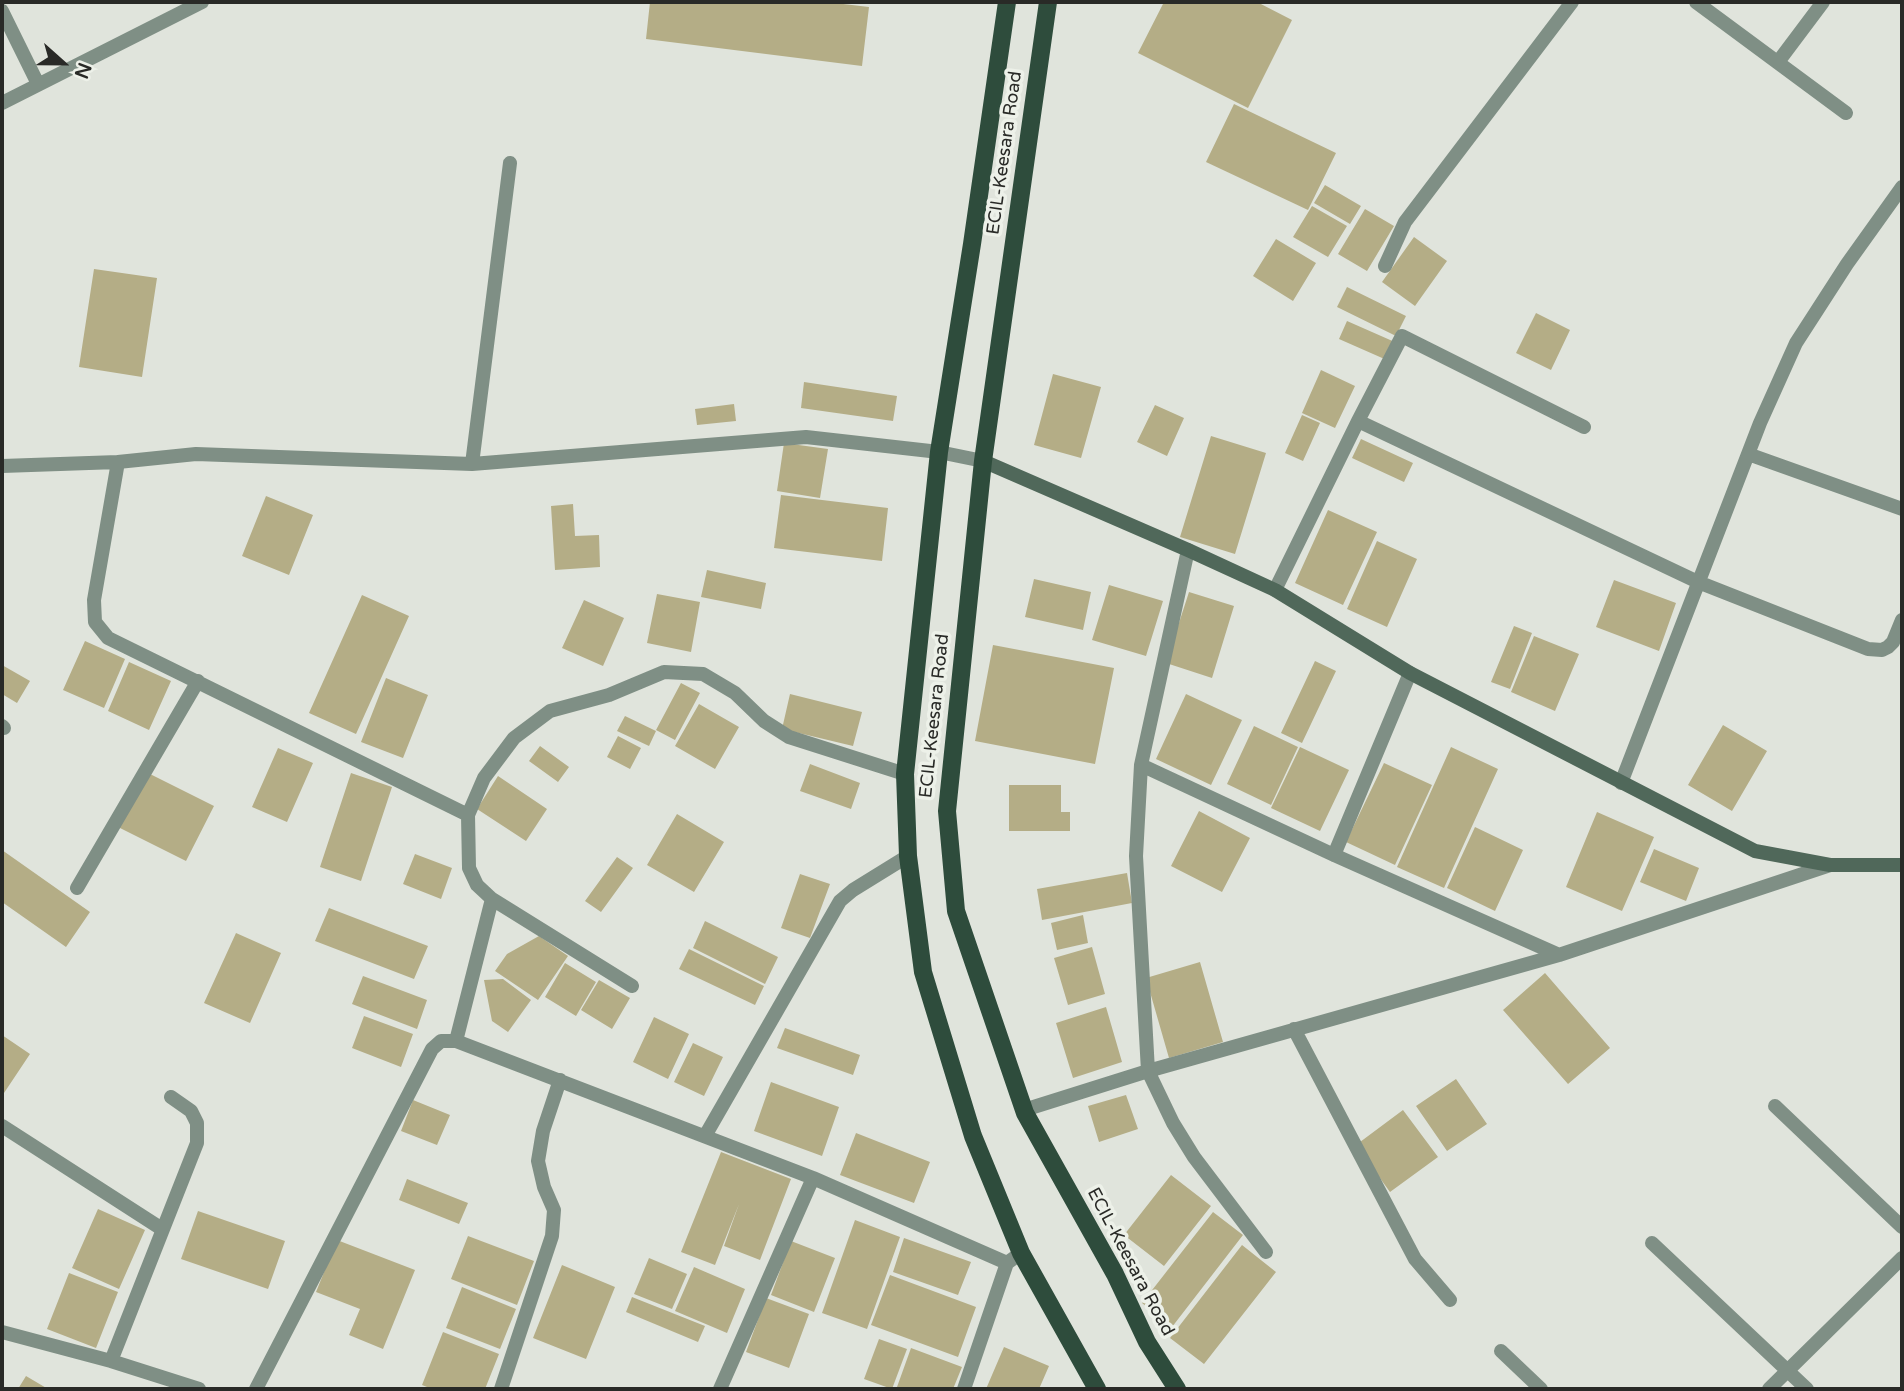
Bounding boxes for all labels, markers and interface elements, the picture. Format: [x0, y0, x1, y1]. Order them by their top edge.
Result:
north arrow [28, 28, 98, 98]
text: N [70, 59, 96, 82]
street label: ECIL-Keesara Road [983, 70, 1027, 236]
street label: ECIL-Keesara Road [916, 633, 954, 799]
street label: ECIL-Keesara Road [1082, 1184, 1178, 1340]

